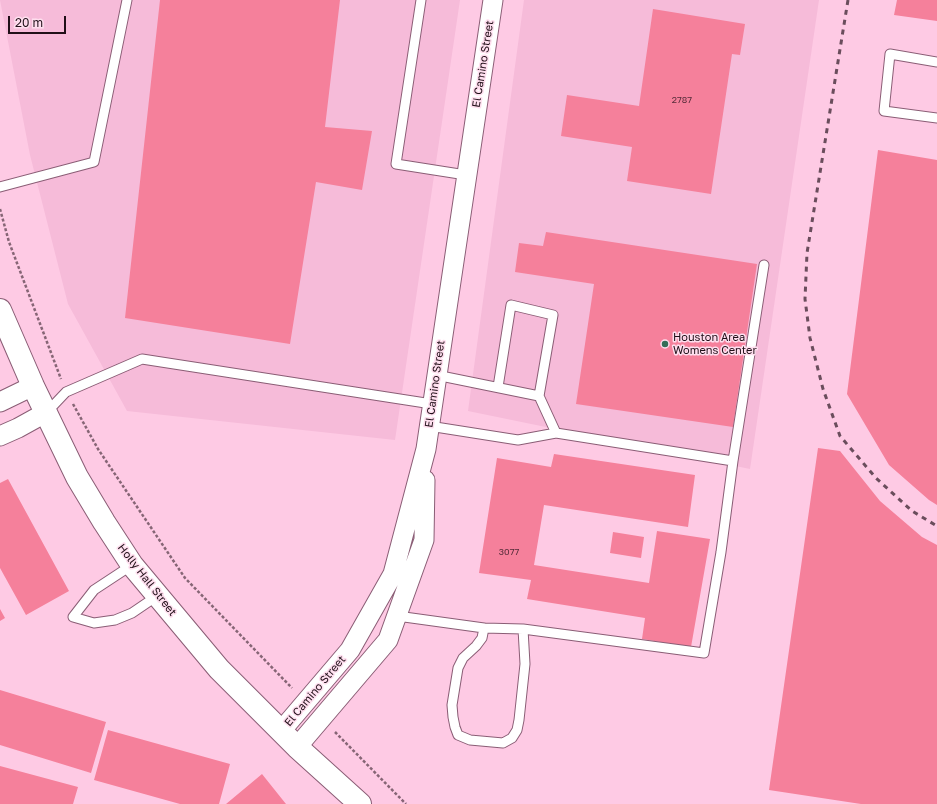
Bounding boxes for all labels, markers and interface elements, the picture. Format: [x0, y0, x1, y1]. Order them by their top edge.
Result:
scale bar [10, 8, 68, 34]
text: 20 m [15, 15, 43, 30]
street label: El Camino Street [470, 19, 496, 109]
house number: 2787 [672, 95, 692, 105]
place label: Houston Area Womens Center [673, 331, 757, 357]
street label: El Camino Street [422, 339, 448, 429]
marker: Houston Area Womens Center [660, 339, 670, 349]
street label: Holly Hall Street [115, 541, 179, 619]
house number: 3077 [499, 547, 519, 557]
street label: El Camino Street [282, 653, 348, 729]

